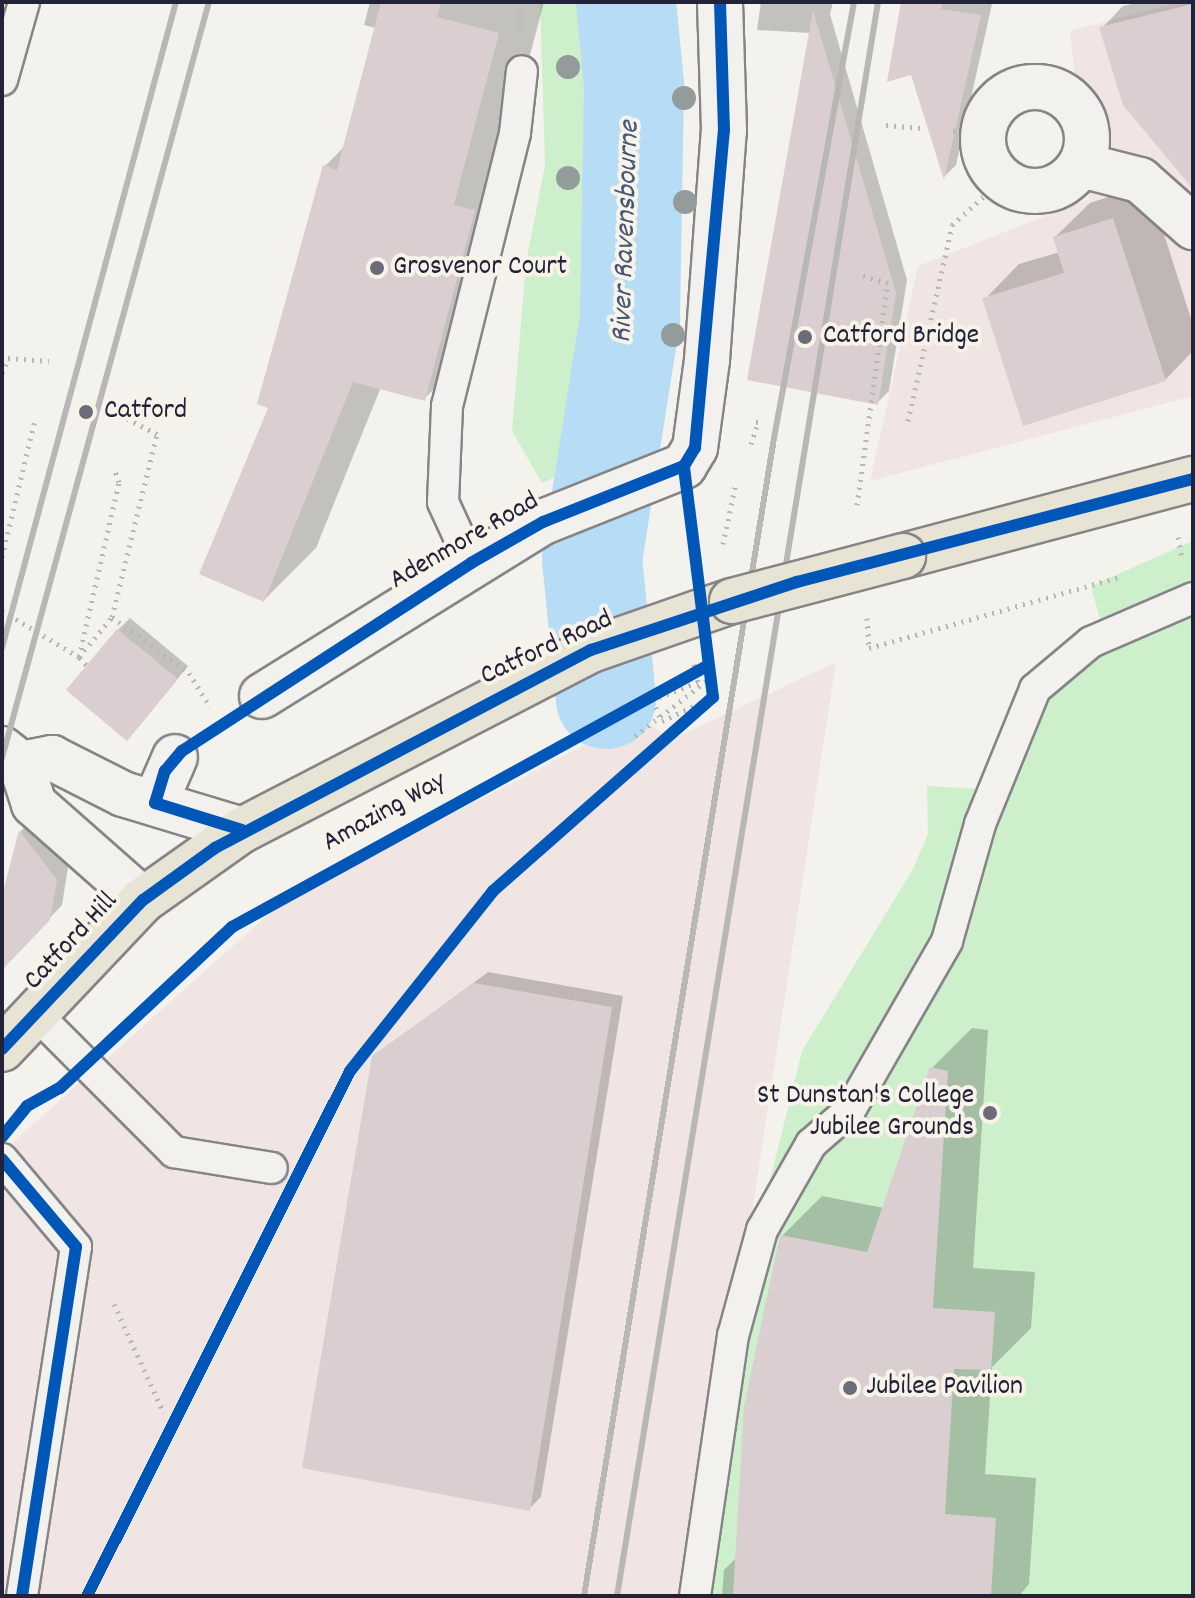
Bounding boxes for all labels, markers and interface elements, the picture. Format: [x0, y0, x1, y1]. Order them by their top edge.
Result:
water label: River Ravensbourne [606, 120, 650, 344]
place label: Grosvenor Court [393, 251, 567, 285]
marker: Grosvenor Court [368, 259, 386, 277]
place label: Catford Bridge [823, 320, 979, 354]
marker: Catford Bridge [794, 326, 816, 348]
place label: Catford [104, 395, 187, 429]
marker: Catford [75, 401, 97, 423]
street label: Adenmore Road [384, 486, 546, 598]
street label: Catford Road [476, 604, 618, 694]
street label: Amazing Way [318, 765, 452, 861]
street label: Catford Hill [18, 886, 126, 998]
place label: St Dunstan's College Jubilee Grounds [757, 1080, 974, 1146]
marker: St Dunstan's College Jubilee Grounds [981, 1104, 999, 1122]
place label: Jubilee Pavilion [866, 1371, 1023, 1405]
marker: Jubilee Pavilion [841, 1379, 859, 1397]

